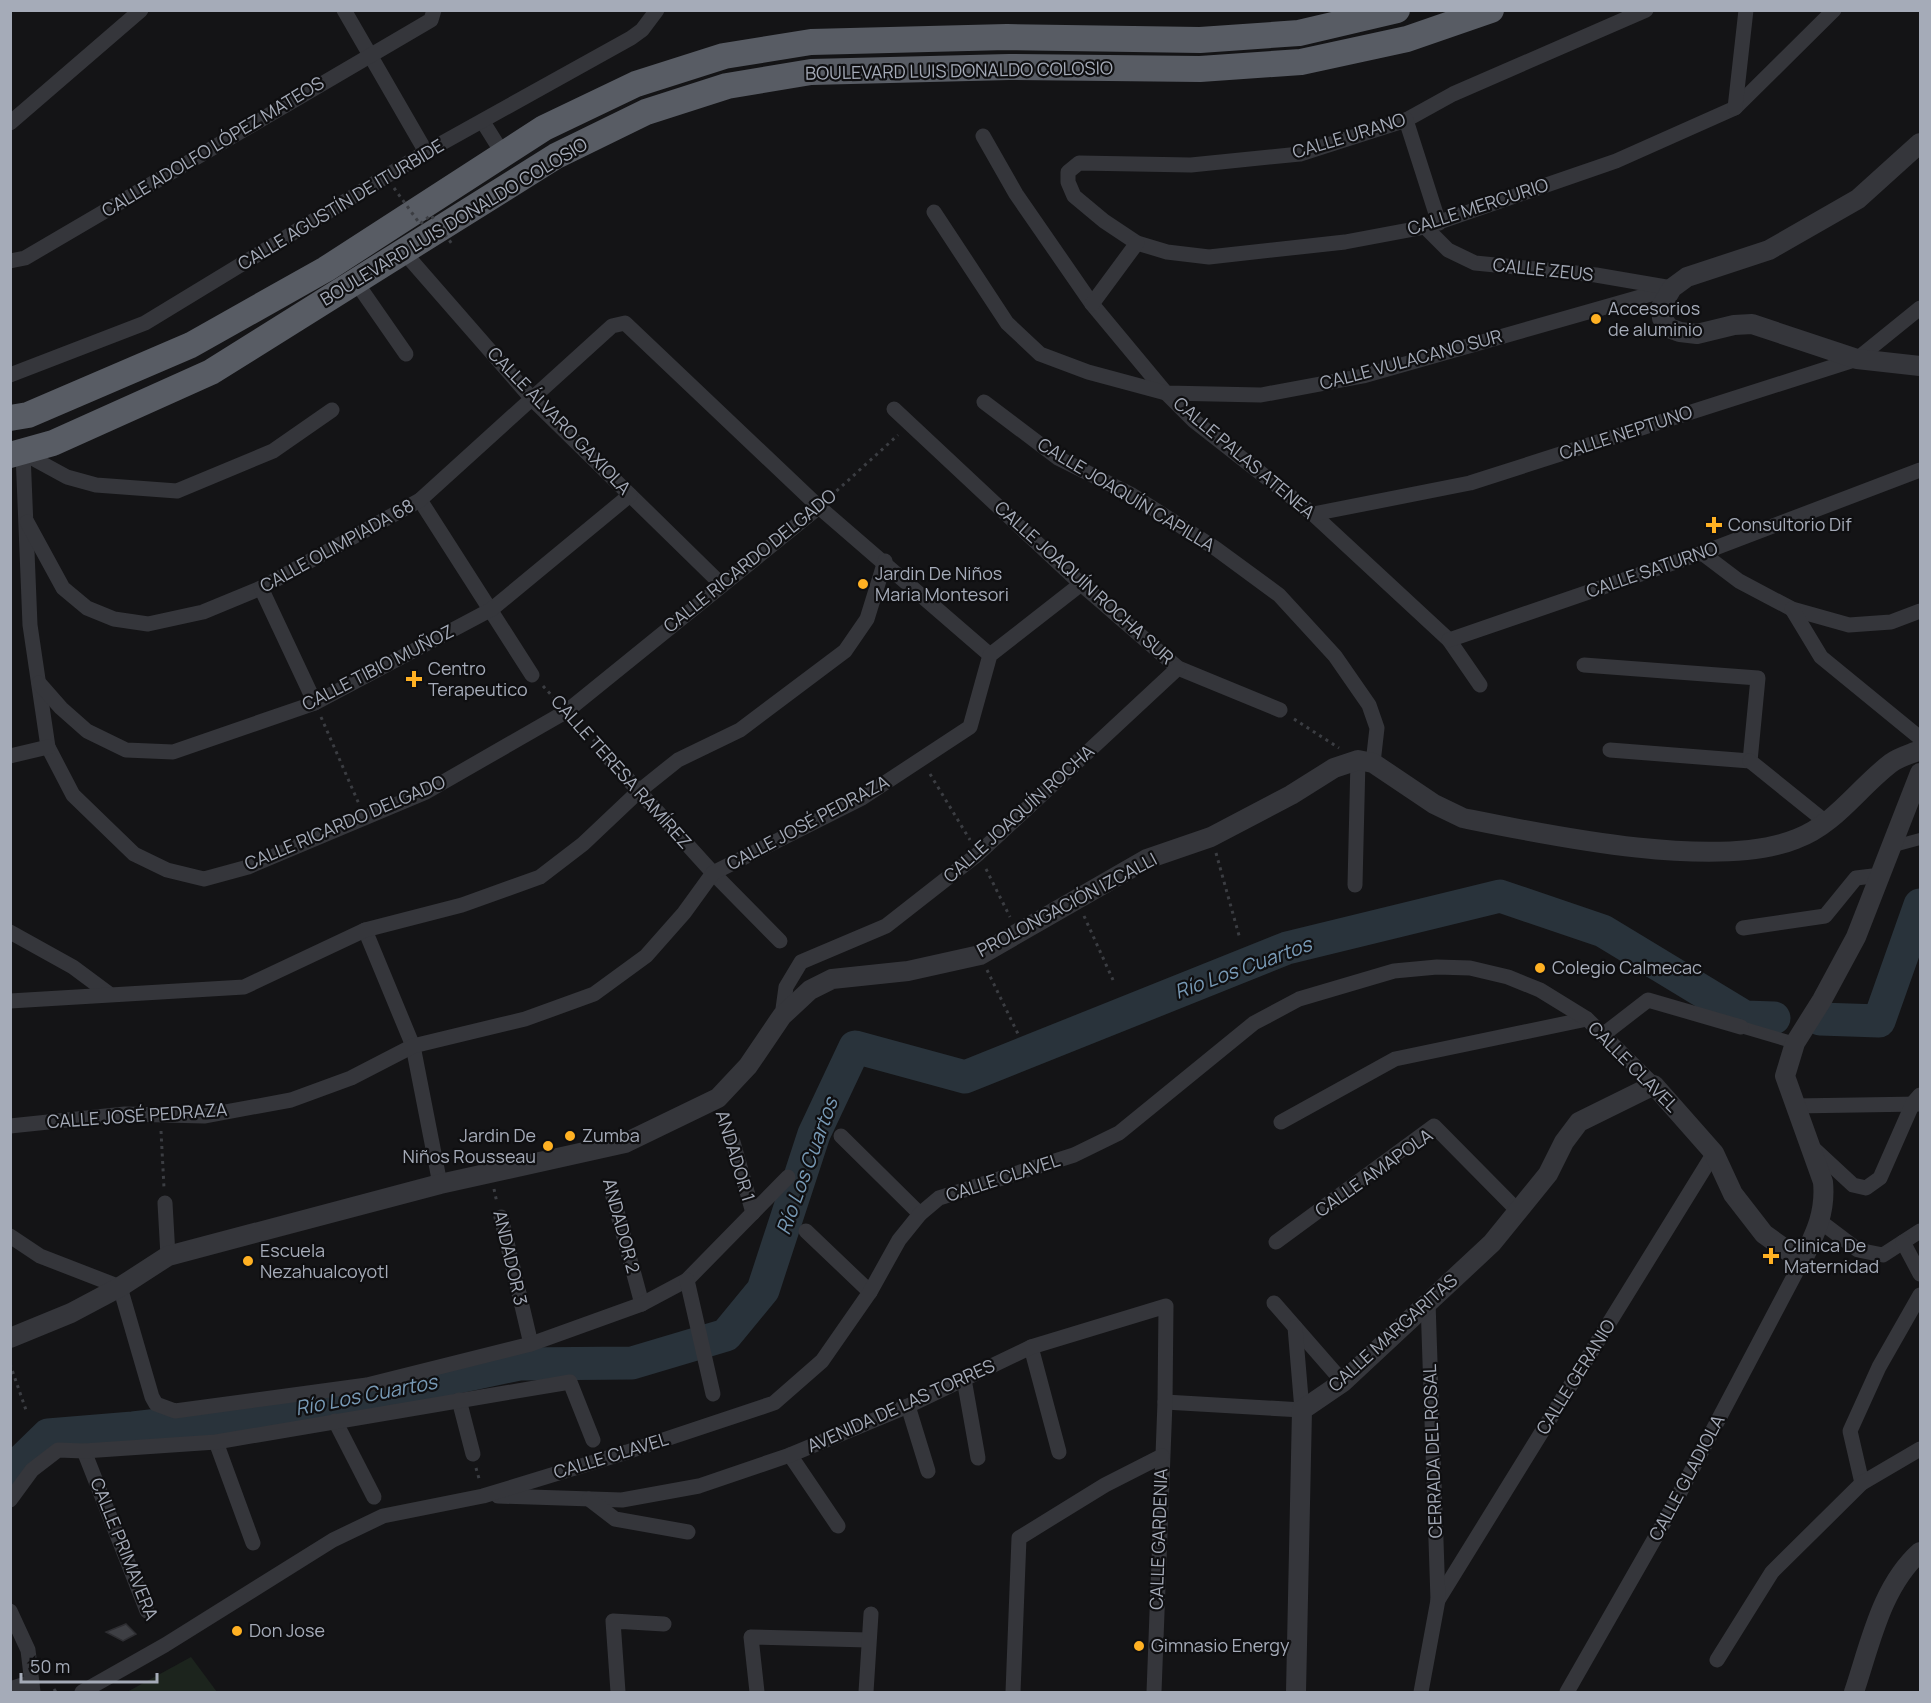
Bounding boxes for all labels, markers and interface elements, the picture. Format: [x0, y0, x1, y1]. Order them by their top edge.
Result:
street label: BOULEVARD LUIS DONALDO COLOSIO [805, 55, 1113, 85]
street label: CALLE ADOLFO LÓPEZ MATEOS [97, 70, 328, 222]
street label: CALLE URANO [1289, 106, 1408, 164]
street label: BOULEVARD LUIS DONALDO COLOSIO [315, 132, 592, 311]
street label: CALLE AGUSTÍN DE ITURBIDE [233, 133, 448, 275]
street label: CALLE MERCURIO [1404, 172, 1551, 240]
street label: CALLE ZEUS [1492, 252, 1594, 286]
place label: Accesorios de aluminio [1608, 296, 1703, 341]
marker: Accesorios de aluminio [1589, 312, 1603, 326]
street label: CALLE VULACANO SUR [1317, 323, 1505, 395]
street label: CALLE ÁLVARO GAXIOLA [483, 341, 637, 500]
street label: CALLE PALAS ATENEA [1169, 391, 1321, 524]
street label: CALLE NEPTUNO [1556, 399, 1695, 465]
street label: CALLE JOAQUÍN CAPILLA [1033, 432, 1220, 557]
street label: CALLE RICARDO DELGADO [658, 483, 841, 637]
street label: CALLE OLIMPIADA 68 [255, 493, 418, 597]
street label: CALLE JOAQUÍN ROCHA SUR [990, 495, 1180, 669]
place label: Consultorio Dif [1728, 512, 1852, 536]
marker: Consultorio Dif [1705, 516, 1723, 534]
street label: CALLE SATURNO [1583, 535, 1721, 603]
place label: Jardin De Niños Maria Montesori [875, 561, 1009, 606]
marker: Jardin De Niños Maria Montesori [856, 577, 870, 591]
street label: CALLE TIBIO MUÑOZ [298, 618, 457, 716]
place label: Centro Terapeutico [428, 656, 528, 701]
marker: Centro Terapeutico [405, 670, 423, 688]
street label: CALLE TERESA RAMÍREZ [546, 689, 697, 853]
street label: CALLE JOAQUÍN ROCHA [938, 739, 1099, 887]
street label: CALLE RICARDO DELGADO [241, 769, 449, 875]
street label: CALLE JOSÉ PEDRAZA [722, 769, 894, 875]
street label: PROLONGACIÓN IZCALLI [972, 846, 1161, 962]
water label: Río Los Cuartos [1171, 930, 1316, 1005]
place label: Colegio Calmecac [1552, 955, 1702, 979]
marker: Colegio Calmecac [1533, 961, 1547, 975]
street label: CALLE CLAVEL [1583, 1016, 1684, 1117]
water label: Río Los Cuartos [769, 1092, 844, 1238]
street label: CALLE JOSÉ PEDRAZA [46, 1097, 229, 1133]
street label: ANDADOR 1 [711, 1107, 761, 1204]
street label: CALLE AMAPOLA [1310, 1122, 1438, 1222]
place label: Jardin De Niños Rousseau [403, 1123, 536, 1168]
place label: Zumba [582, 1123, 640, 1147]
marker: Zumba [563, 1129, 577, 1143]
marker: Jardin De Niños Rousseau [541, 1139, 555, 1153]
street label: CALLE CLAVEL [943, 1147, 1063, 1207]
street label: ANDADOR 2 [598, 1176, 646, 1276]
street label: ANDADOR 3 [488, 1208, 534, 1308]
place label: Clinica De Maternidad [1784, 1233, 1879, 1278]
place label: Escuela Nezahualcoyotl [260, 1238, 389, 1283]
marker: Clinica De Maternidad [1762, 1247, 1780, 1265]
marker: Escuela Nezahualcoyotl [241, 1254, 255, 1268]
street label: CALLE MARGARITAS [1323, 1268, 1462, 1397]
street label: CALLE GERANIO [1530, 1314, 1620, 1439]
street label: AVENIDA DE LAS TORRES [803, 1353, 998, 1457]
street label: CERRADA DEL ROSAL [1417, 1364, 1447, 1539]
water label: Río Los Cuartos [293, 1367, 441, 1421]
street label: CALLE GLADIOLA [1643, 1410, 1730, 1545]
street label: CALLE CLAVEL [550, 1426, 671, 1484]
street label: CALLE GARDENIA [1144, 1467, 1172, 1610]
street label: CALLE PRIMAVERA [85, 1474, 165, 1624]
place label: Don Jose [249, 1618, 325, 1642]
marker: Don Jose [230, 1624, 244, 1638]
place label: Gimnasio Energy [1151, 1633, 1290, 1657]
marker: Gimnasio Energy [1132, 1639, 1146, 1653]
scale bar [21, 1646, 158, 1684]
text: 50 m [30, 1654, 70, 1678]

